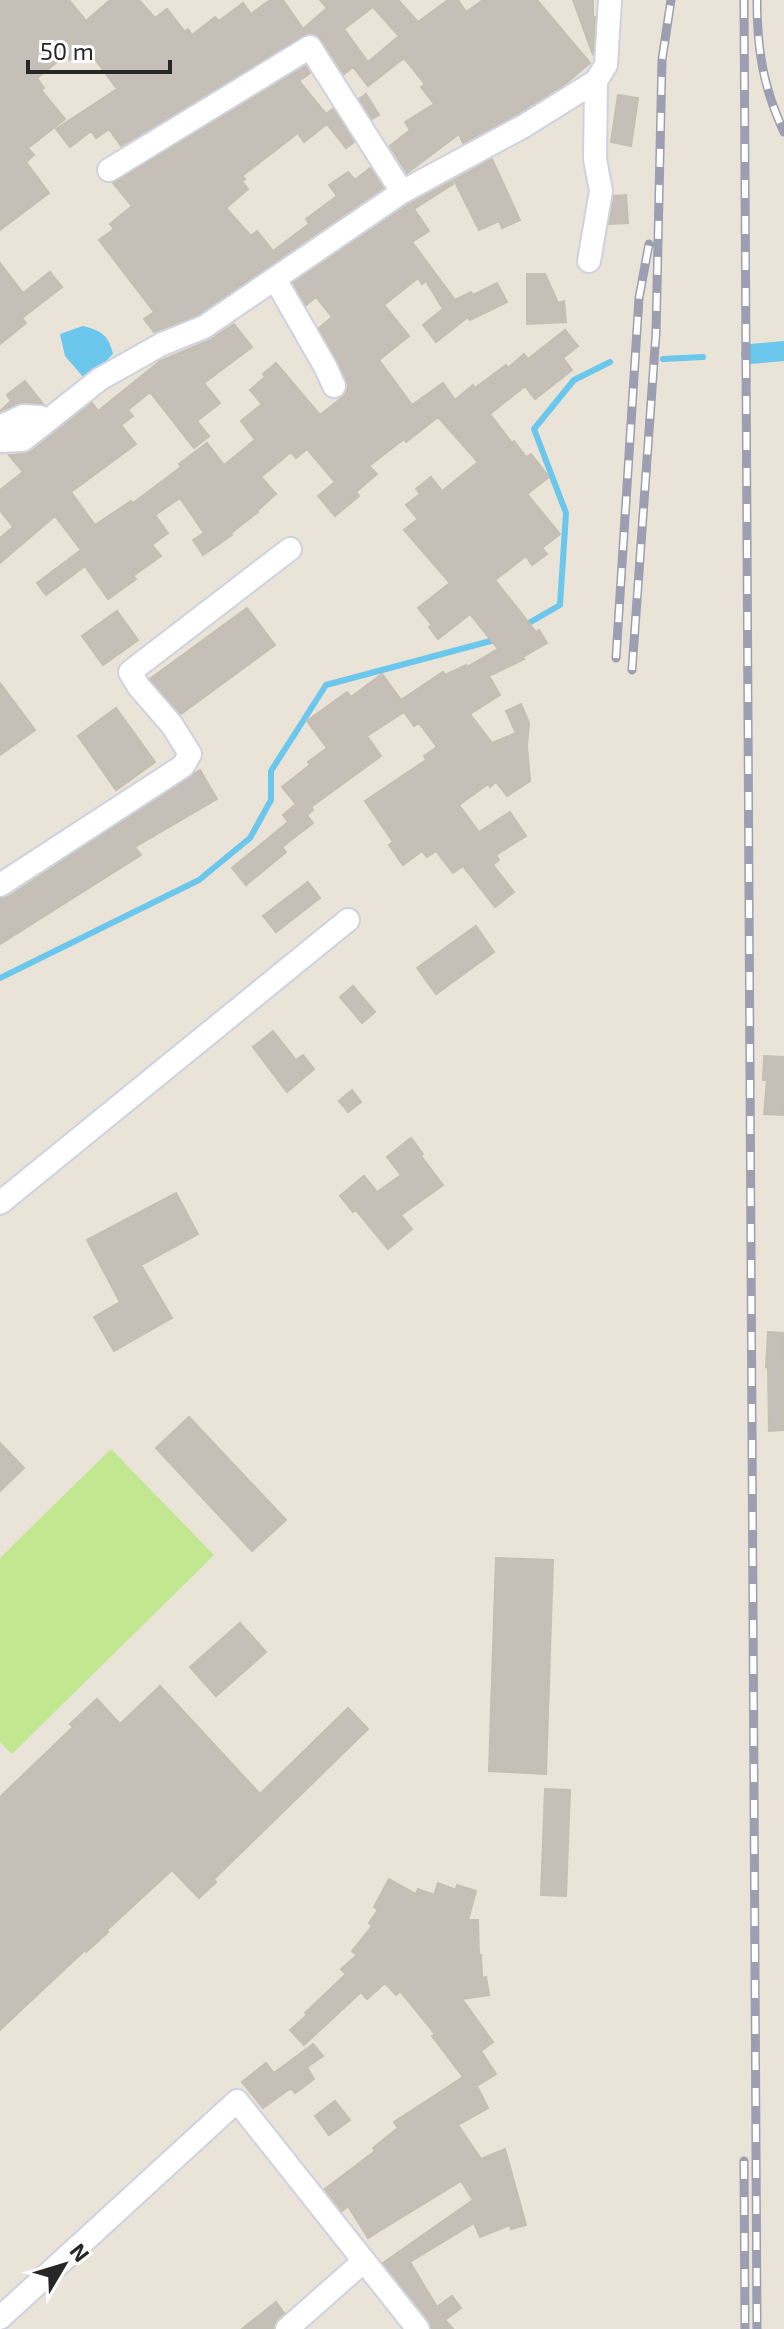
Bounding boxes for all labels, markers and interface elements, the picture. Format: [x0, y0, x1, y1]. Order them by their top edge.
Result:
scale bar [28, 24, 170, 74]
text: 50 m [40, 36, 94, 65]
north arrow [24, 2225, 104, 2305]
text: N [65, 2238, 96, 2266]

